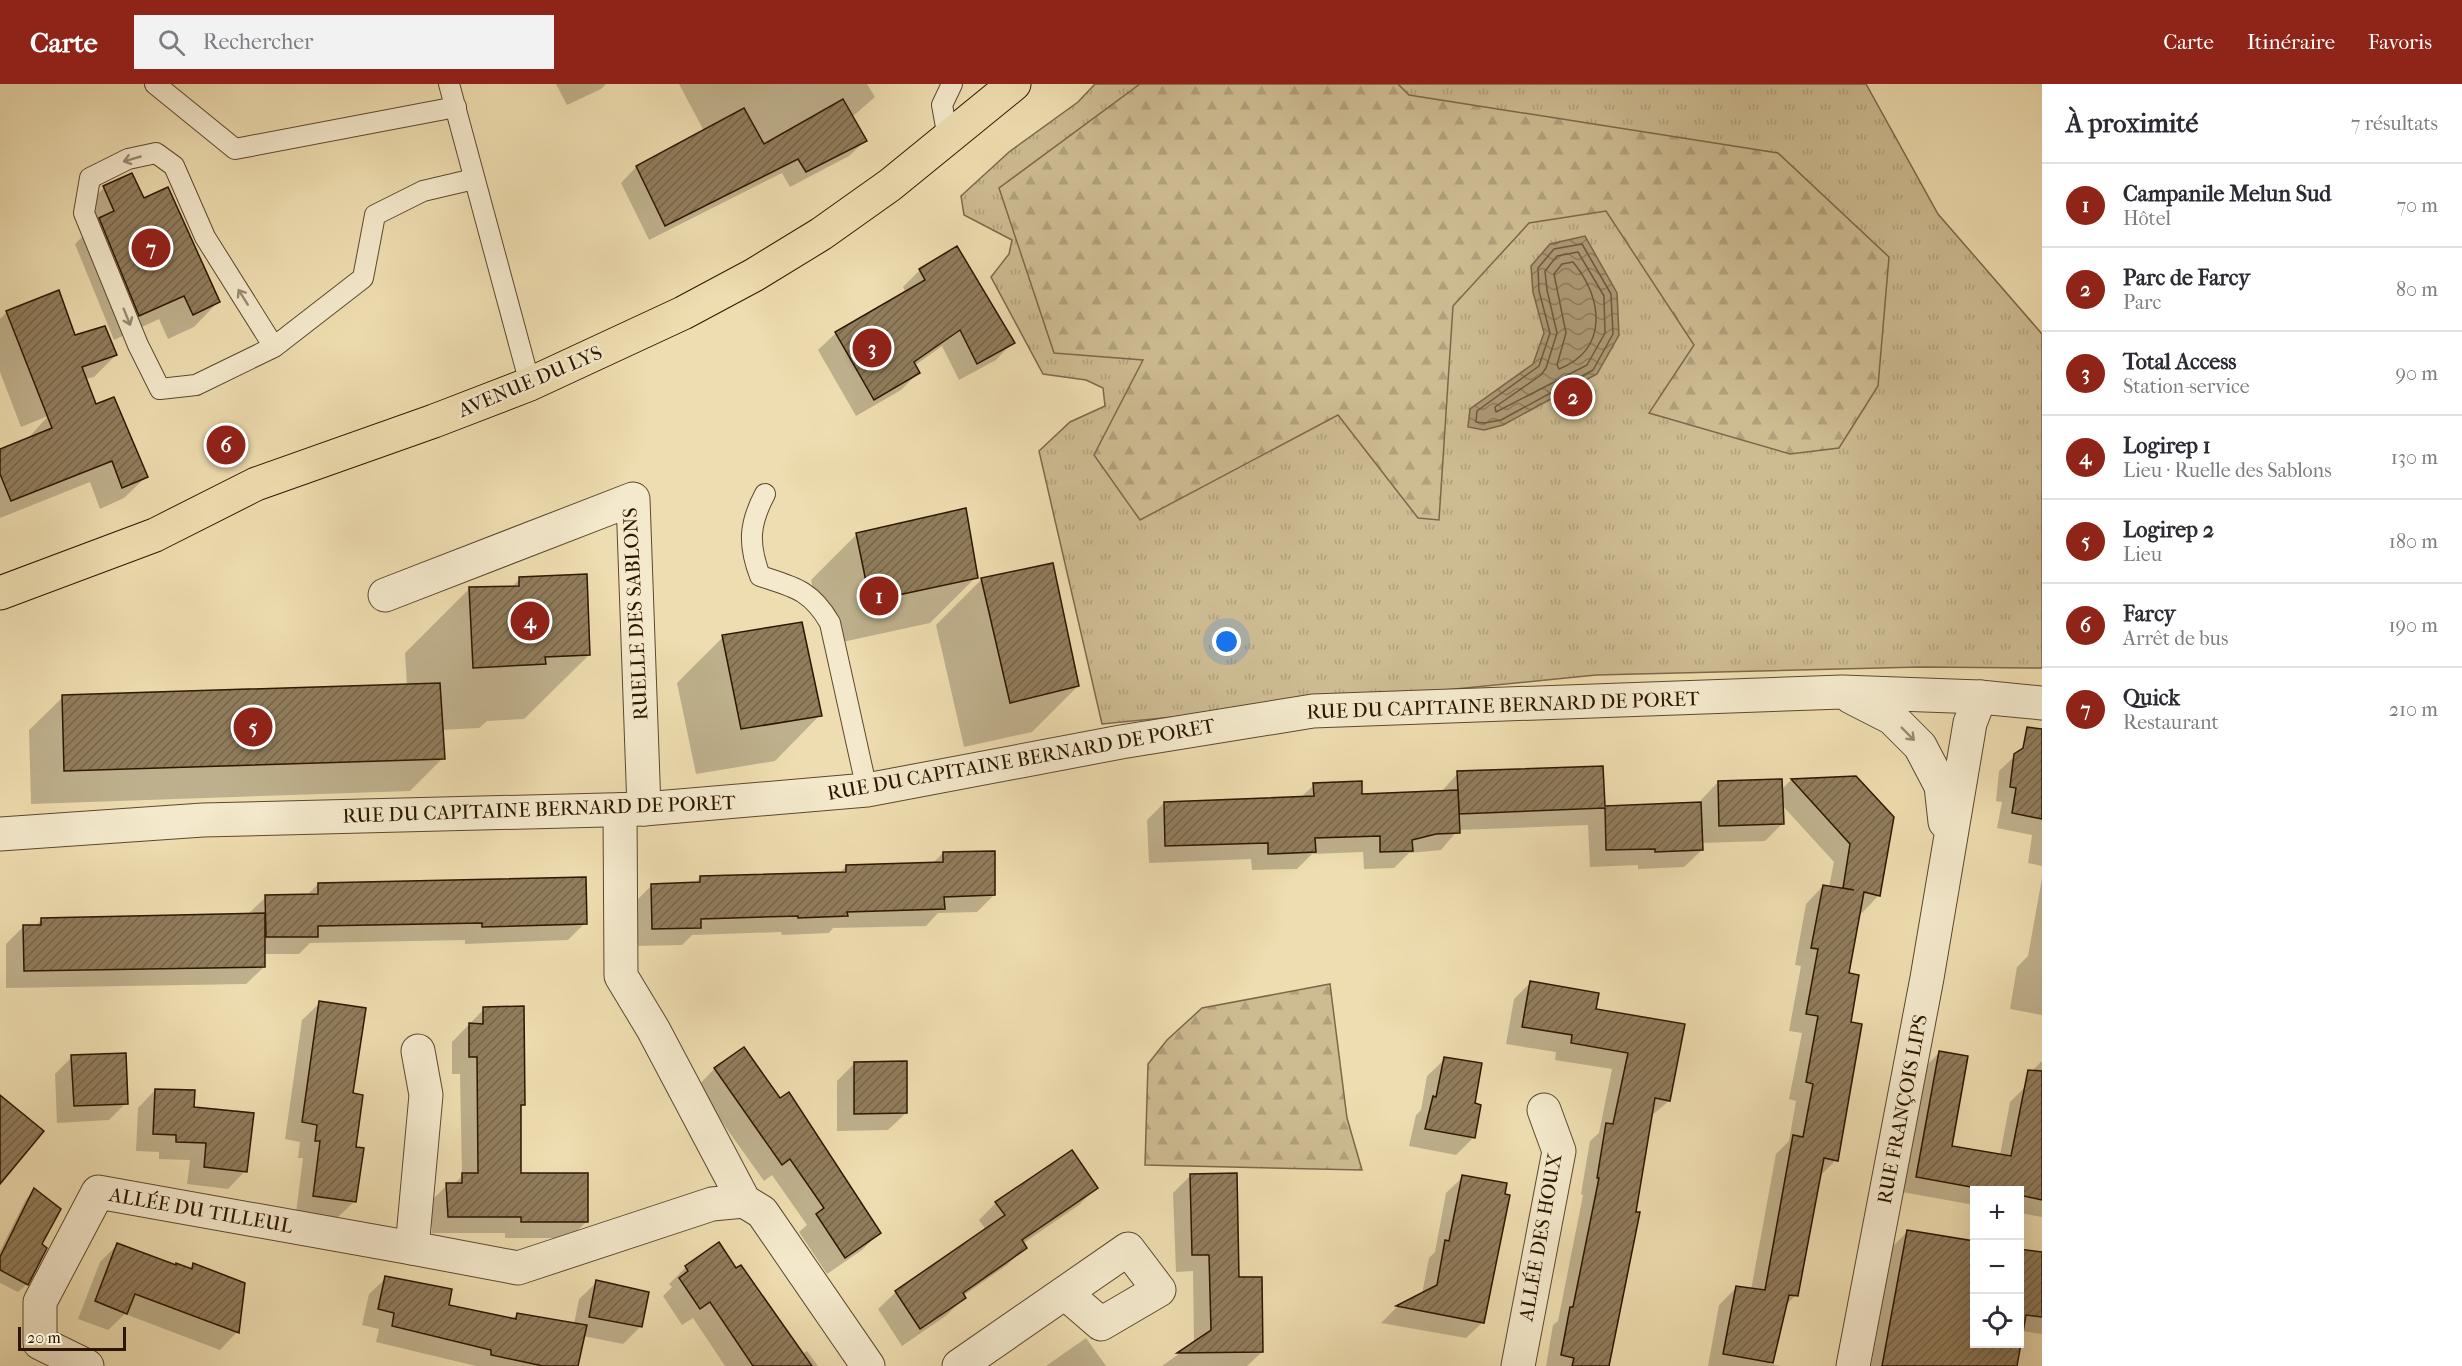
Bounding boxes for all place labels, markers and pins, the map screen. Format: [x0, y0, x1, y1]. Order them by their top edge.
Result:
pin: 7 [132, 226, 170, 270]
pin: 3 [852, 326, 892, 370]
pin: 2 [1554, 374, 1592, 420]
pin: 6 [206, 422, 246, 468]
pin: 1 [860, 574, 898, 618]
pin: 4 [510, 598, 550, 644]
pin: 5 [234, 704, 272, 750]

